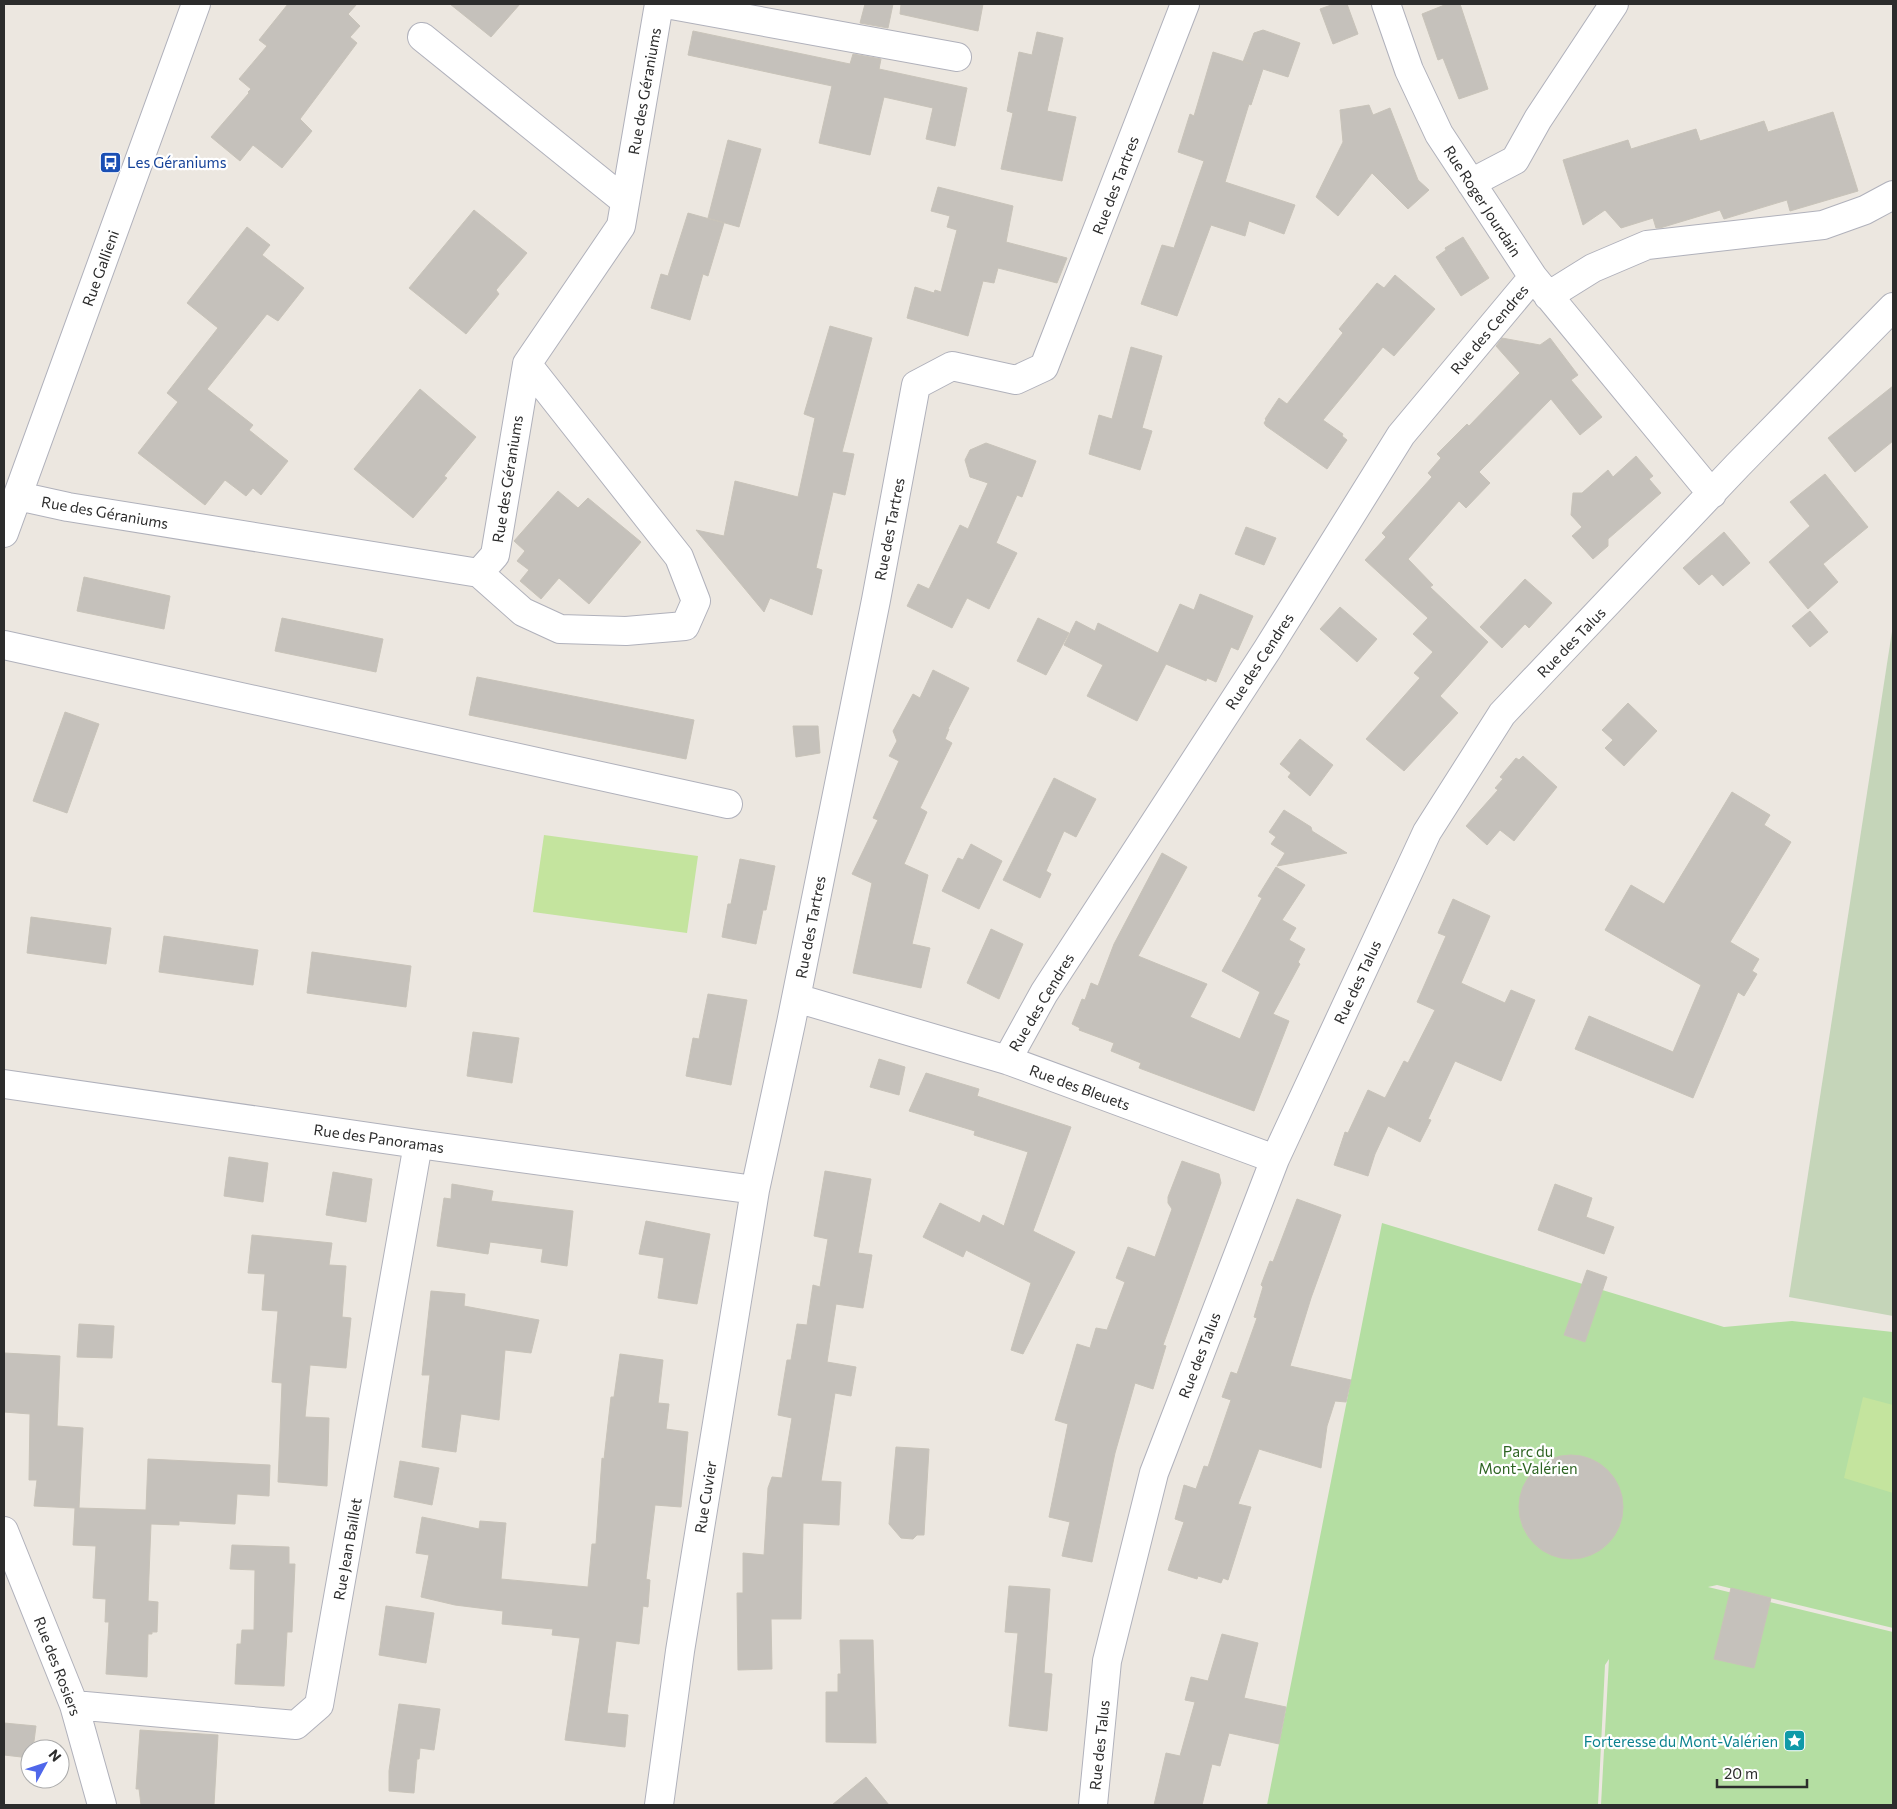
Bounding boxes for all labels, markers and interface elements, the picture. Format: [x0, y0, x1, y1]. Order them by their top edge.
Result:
street label: Rue des Géraniums [624, 26, 664, 156]
street label: Rue des Tartres [1088, 133, 1142, 237]
street label: Rue Roger Jourdain [1440, 142, 1526, 260]
bus stop icon: Les Géraniums [99, 150, 123, 174]
place label: Les Géraniums [127, 153, 227, 171]
street label: Rue Gallieni [78, 227, 122, 309]
street label: Rue des Cendres [1446, 280, 1532, 377]
street label: Rue des Géraniums [488, 414, 526, 544]
street label: Rue des Tartres [870, 476, 908, 582]
street label: Rue des Géraniums [40, 492, 170, 532]
street label: Rue des Talus [1533, 603, 1609, 681]
street label: Rue des Cendres [1221, 609, 1297, 713]
street label: Rue des Tartres [791, 874, 829, 980]
street label: Rue des Talus [1330, 937, 1384, 1027]
street label: Rue des Cendres [1005, 950, 1077, 1054]
street label: Rue des Bleuets [1027, 1060, 1133, 1114]
street label: Rue des Panoramas [313, 1120, 446, 1156]
street label: Rue des Talus [1174, 1309, 1224, 1401]
park label: Parc du Mont-Valérien [1478, 1442, 1578, 1477]
street label: Rue Cuvier [690, 1459, 720, 1535]
street label: Rue Jean Baillet [329, 1496, 365, 1602]
street label: Rue des Rosiers [31, 1614, 85, 1718]
street label: Rue des Talus [1085, 1699, 1113, 1791]
place icon: Forteresse du Mont-Valérien [1782, 1729, 1806, 1753]
place label: Forteresse du Mont-Valérien [1584, 1732, 1778, 1750]
north arrow [20, 1739, 70, 1789]
text: N [45, 1746, 65, 1765]
scale bar [1717, 1756, 1807, 1788]
text: 20 m [1724, 1764, 1758, 1782]

